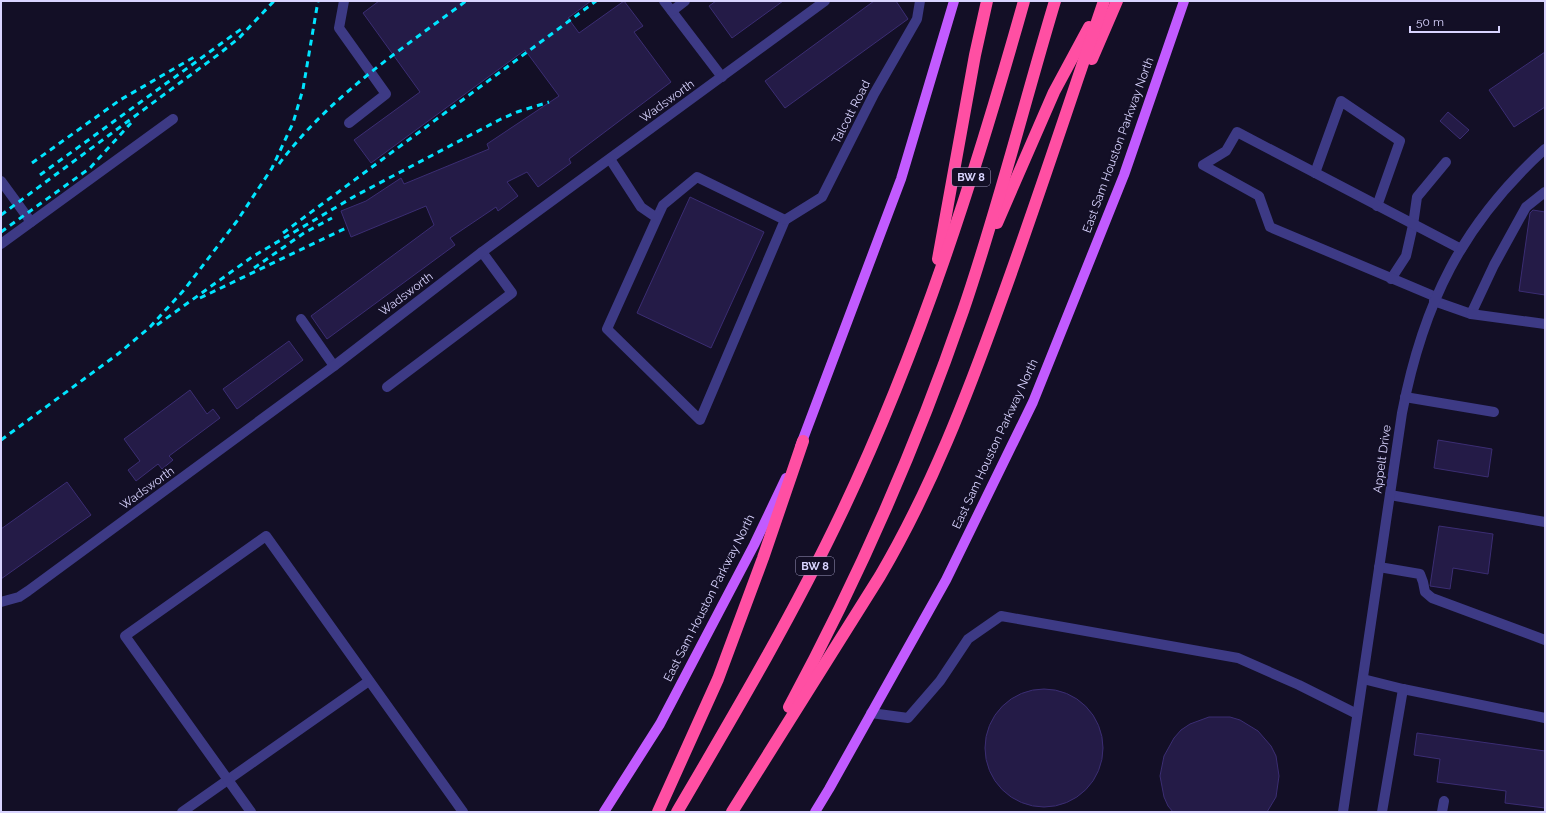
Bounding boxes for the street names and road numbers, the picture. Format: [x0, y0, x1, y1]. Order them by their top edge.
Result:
street label: East Sam Houston Parkway North [1080, 55, 1156, 235]
street label: Wadsworth [637, 77, 697, 125]
street label: Talcott Road [829, 78, 873, 146]
road number: BW 8 [952, 168, 990, 186]
street label: Wadsworth [376, 269, 436, 319]
street label: East Sam Houston Parkway North [949, 357, 1041, 531]
street label: Appelt Drive [1370, 424, 1394, 494]
street label: Wadsworth [117, 464, 177, 512]
street label: East Sam Houston Parkway North [661, 512, 757, 684]
road number: BW 8 [796, 557, 834, 575]

